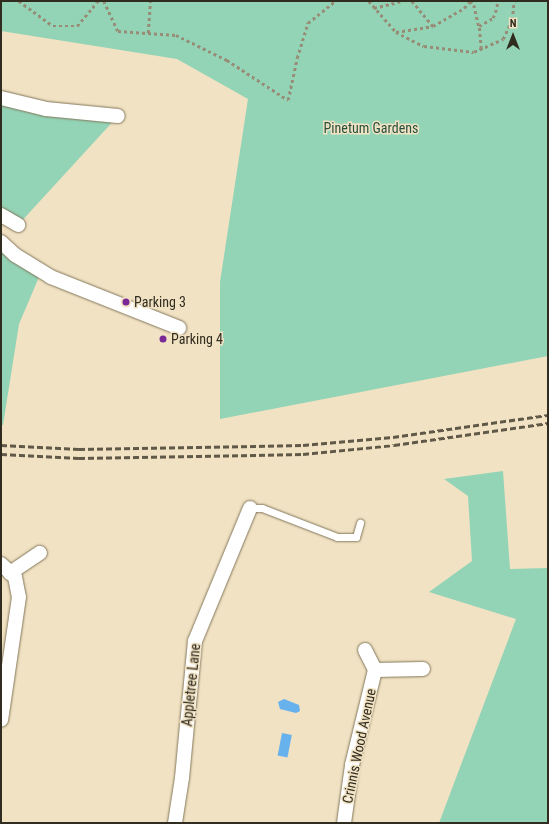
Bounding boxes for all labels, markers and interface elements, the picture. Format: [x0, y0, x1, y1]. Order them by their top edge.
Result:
north arrow [493, 16, 533, 56]
text: N [510, 17, 516, 30]
park label: Pinetum Gardens [324, 120, 418, 136]
place label: Parking 3 [134, 294, 186, 310]
marker: Parking 3 [121, 297, 131, 307]
place label: Parking 4 [171, 331, 223, 347]
marker: Parking 4 [158, 334, 168, 344]
street label: Appletree Lane [178, 643, 204, 727]
street label: Crinnis Wood Avenue [339, 687, 379, 805]

